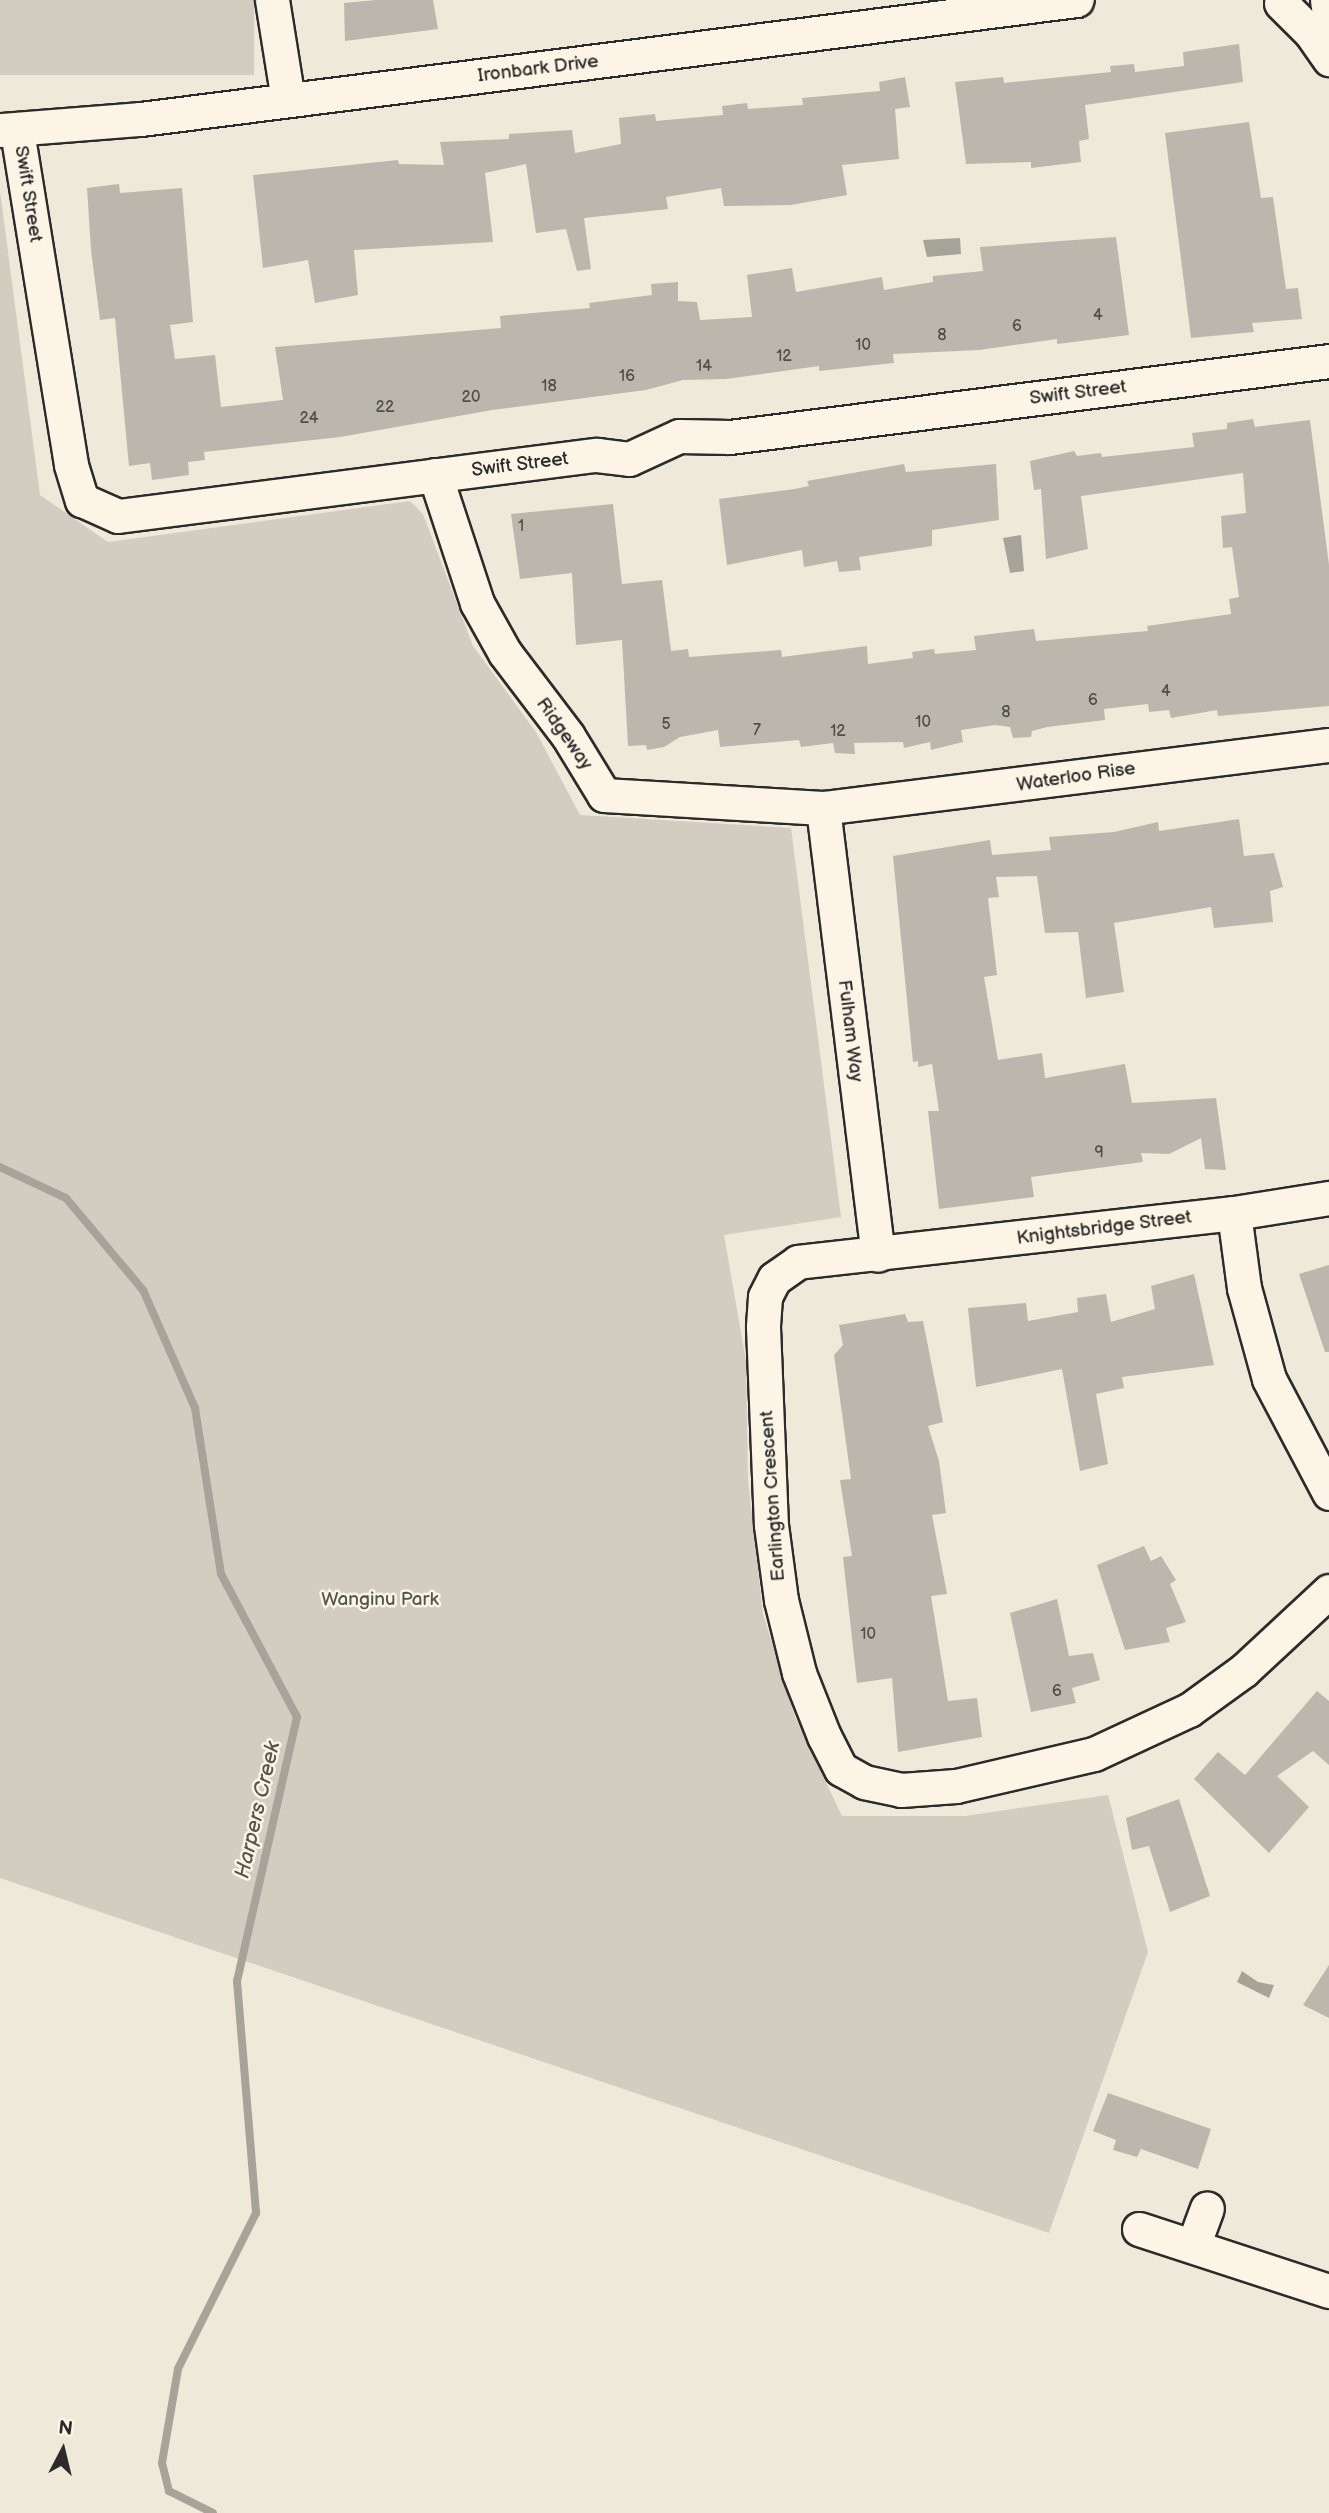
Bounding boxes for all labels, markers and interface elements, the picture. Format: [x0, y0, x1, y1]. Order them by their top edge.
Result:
street label: Ironbark Drive [476, 50, 600, 88]
street label: Swift Street [9, 144, 47, 244]
house number: 4 [1093, 306, 1103, 326]
house number: 6 [1012, 317, 1022, 337]
house number: 8 [937, 326, 947, 346]
house number: 10 [855, 336, 871, 356]
house number: 12 [776, 347, 792, 367]
house number: 14 [696, 357, 712, 377]
house number: 16 [619, 367, 635, 387]
street label: Swift Street [1028, 376, 1128, 410]
house number: 18 [541, 377, 557, 397]
house number: 20 [462, 388, 480, 408]
house number: 22 [376, 398, 394, 418]
house number: 24 [300, 409, 318, 429]
street label: Swift Street [470, 448, 570, 482]
house number: 1 [518, 517, 524, 537]
house number: 4 [1161, 682, 1171, 702]
house number: 6 [1088, 691, 1098, 711]
street label: Ridgeway [531, 693, 597, 775]
house number: 8 [1001, 703, 1011, 723]
house number: 10 [915, 713, 931, 733]
house number: 5 [661, 715, 671, 735]
house number: 7 [753, 721, 761, 741]
house number: 12 [830, 722, 846, 742]
street label: Waterloo Rise [1015, 757, 1137, 797]
street label: Fulham Way [832, 978, 868, 1084]
house number: 9 [1094, 1143, 1104, 1163]
street label: Knightsbridge Street [1015, 1206, 1193, 1250]
street label: Earlington Crescent [756, 1410, 790, 1582]
park label: Wanginu Park [321, 1589, 439, 1611]
house number: 10 [860, 1625, 876, 1645]
house number: 6 [1052, 1682, 1062, 1702]
water label: Harpers Creek [230, 1739, 286, 1881]
north arrow [28, 2415, 98, 2485]
text: N [57, 2416, 74, 2441]

